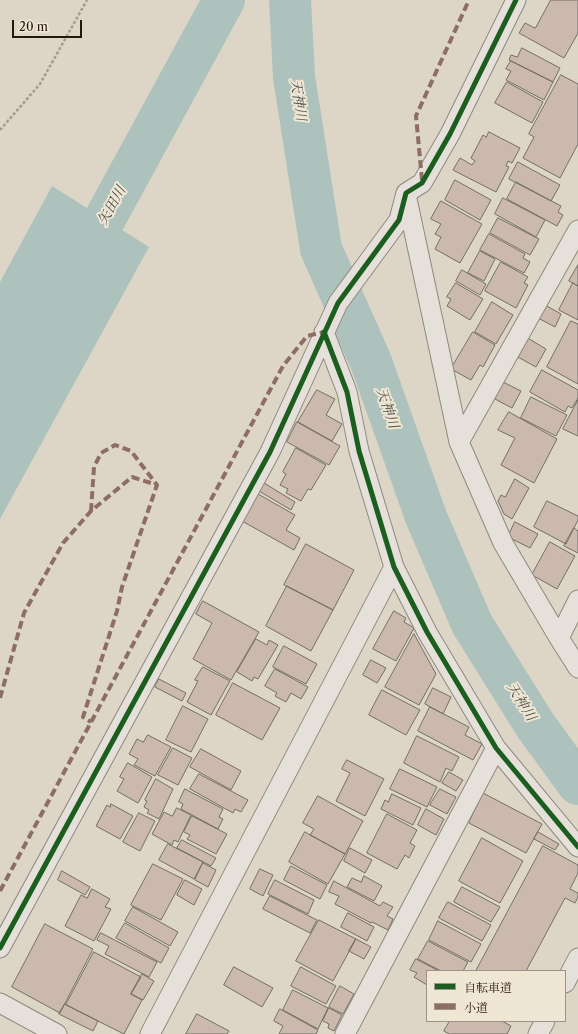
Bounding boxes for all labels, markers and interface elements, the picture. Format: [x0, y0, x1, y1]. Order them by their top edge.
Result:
scale bar [14, 12, 84, 38]
text: 20 m [19, 19, 48, 34]
water label: 天神川 [287, 78, 309, 122]
water label: 矢田川 [94, 184, 130, 228]
water label: 天神川 [372, 385, 402, 431]
water label: 天神川 [503, 680, 539, 724]
legend [426, 970, 566, 1022]
text: 自転車道 [464, 980, 512, 995]
text: 小道 [464, 1000, 488, 1015]

